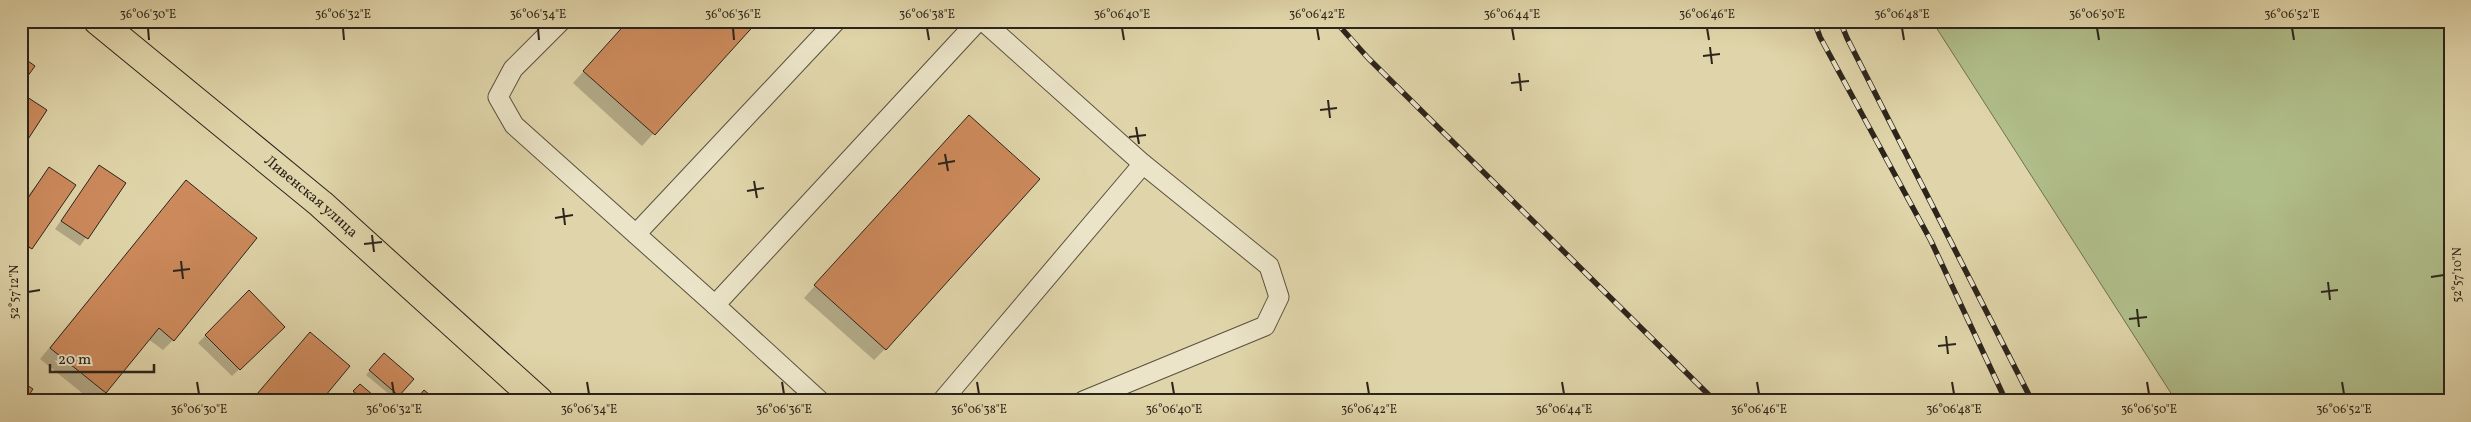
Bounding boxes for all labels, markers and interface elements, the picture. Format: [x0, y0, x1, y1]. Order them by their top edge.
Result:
text: 36°06'30"E [120, 7, 176, 23]
text: 36°06'32"E [315, 7, 371, 23]
text: 36°06'34"E [510, 7, 566, 23]
text: 36°06'36"E [705, 7, 761, 23]
text: 36°06'38"E [899, 7, 955, 23]
text: 36°06'40"E [1094, 7, 1150, 23]
text: 36°06'42"E [1289, 7, 1345, 23]
text: 36°06'44"E [1484, 7, 1540, 23]
text: 36°06'46"E [1679, 7, 1735, 23]
text: 36°06'48"E [1874, 7, 1930, 23]
text: 36°06'50"E [2069, 7, 2125, 23]
text: 36°06'52"E [2264, 7, 2320, 23]
street label: Ливенская улица [259, 151, 362, 243]
text: 52°57'10"N [2450, 247, 2466, 303]
text: 52°57'12"N [7, 265, 23, 319]
scale bar [50, 342, 154, 374]
text: 20 m [58, 350, 91, 371]
text: 36°06'30"E [171, 402, 227, 418]
text: 36°06'32"E [366, 402, 422, 418]
text: 36°06'34"E [561, 402, 617, 418]
text: 36°06'36"E [756, 402, 812, 418]
text: 36°06'38"E [951, 402, 1007, 418]
text: 36°06'40"E [1146, 402, 1202, 418]
text: 36°06'42"E [1341, 402, 1397, 418]
text: 36°06'44"E [1536, 402, 1592, 418]
text: 36°06'46"E [1731, 402, 1787, 418]
text: 36°06'48"E [1926, 402, 1982, 418]
text: 36°06'50"E [2121, 402, 2177, 418]
text: 36°06'52"E [2316, 402, 2372, 418]

